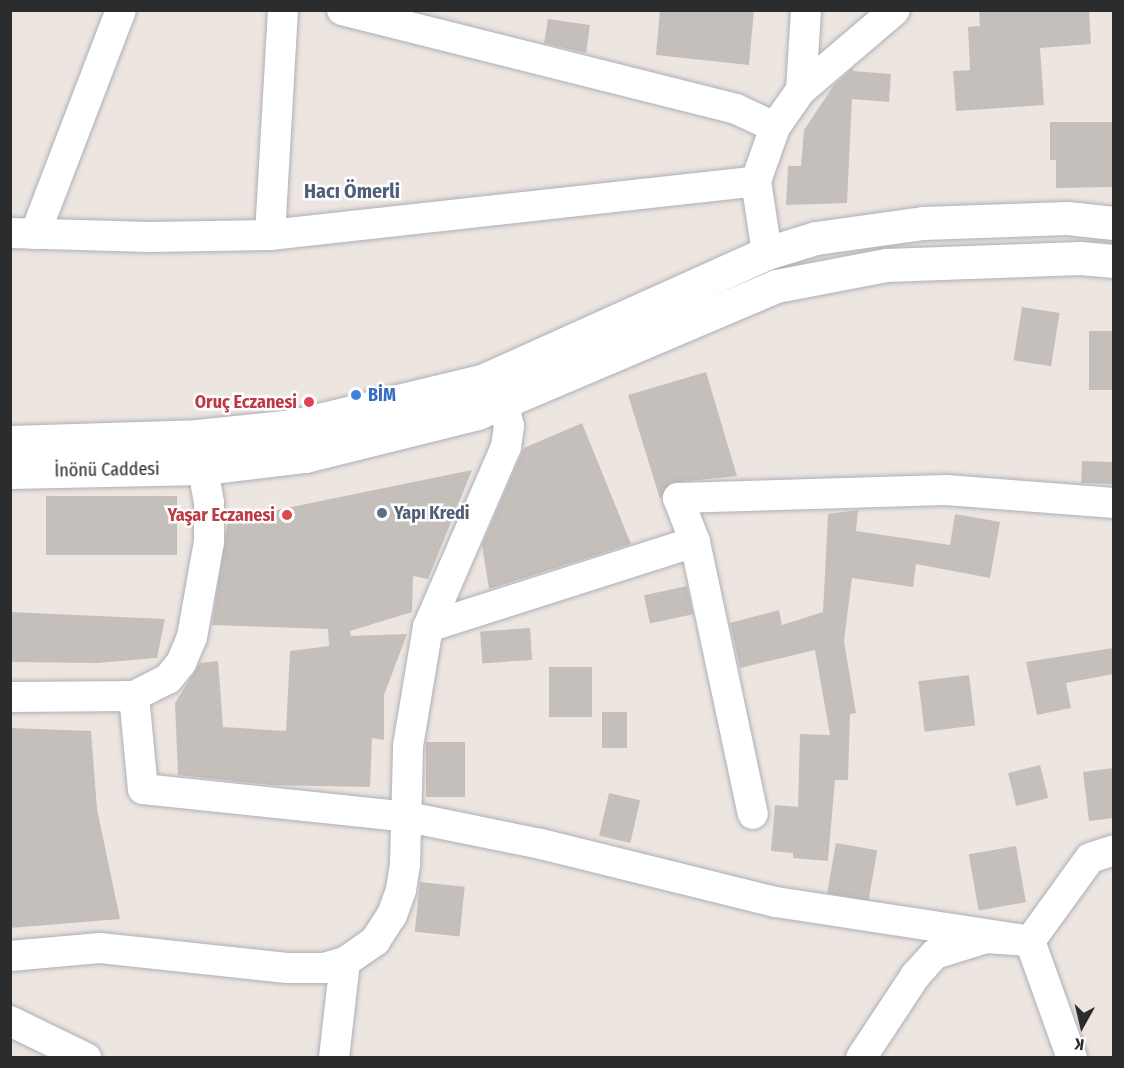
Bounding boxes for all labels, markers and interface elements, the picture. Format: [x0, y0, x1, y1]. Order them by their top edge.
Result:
district label: Hacı Ömerli [304, 179, 400, 203]
place label: BİM [368, 384, 396, 406]
marker: BİM [349, 388, 363, 402]
place label: Oruç Eczanesi [195, 391, 297, 413]
marker: Oruç Eczanesi [302, 395, 316, 409]
street label: İnönü Caddesi [54, 458, 160, 482]
place label: Yapı Kredi [394, 502, 469, 524]
place label: Yaşar Eczanesi [167, 504, 275, 526]
marker: Yapı Kredi [375, 506, 389, 520]
marker: Yaşar Eczanesi [280, 508, 294, 522]
north arrow [1052, 996, 1112, 1056]
text: K [1074, 1034, 1085, 1054]

